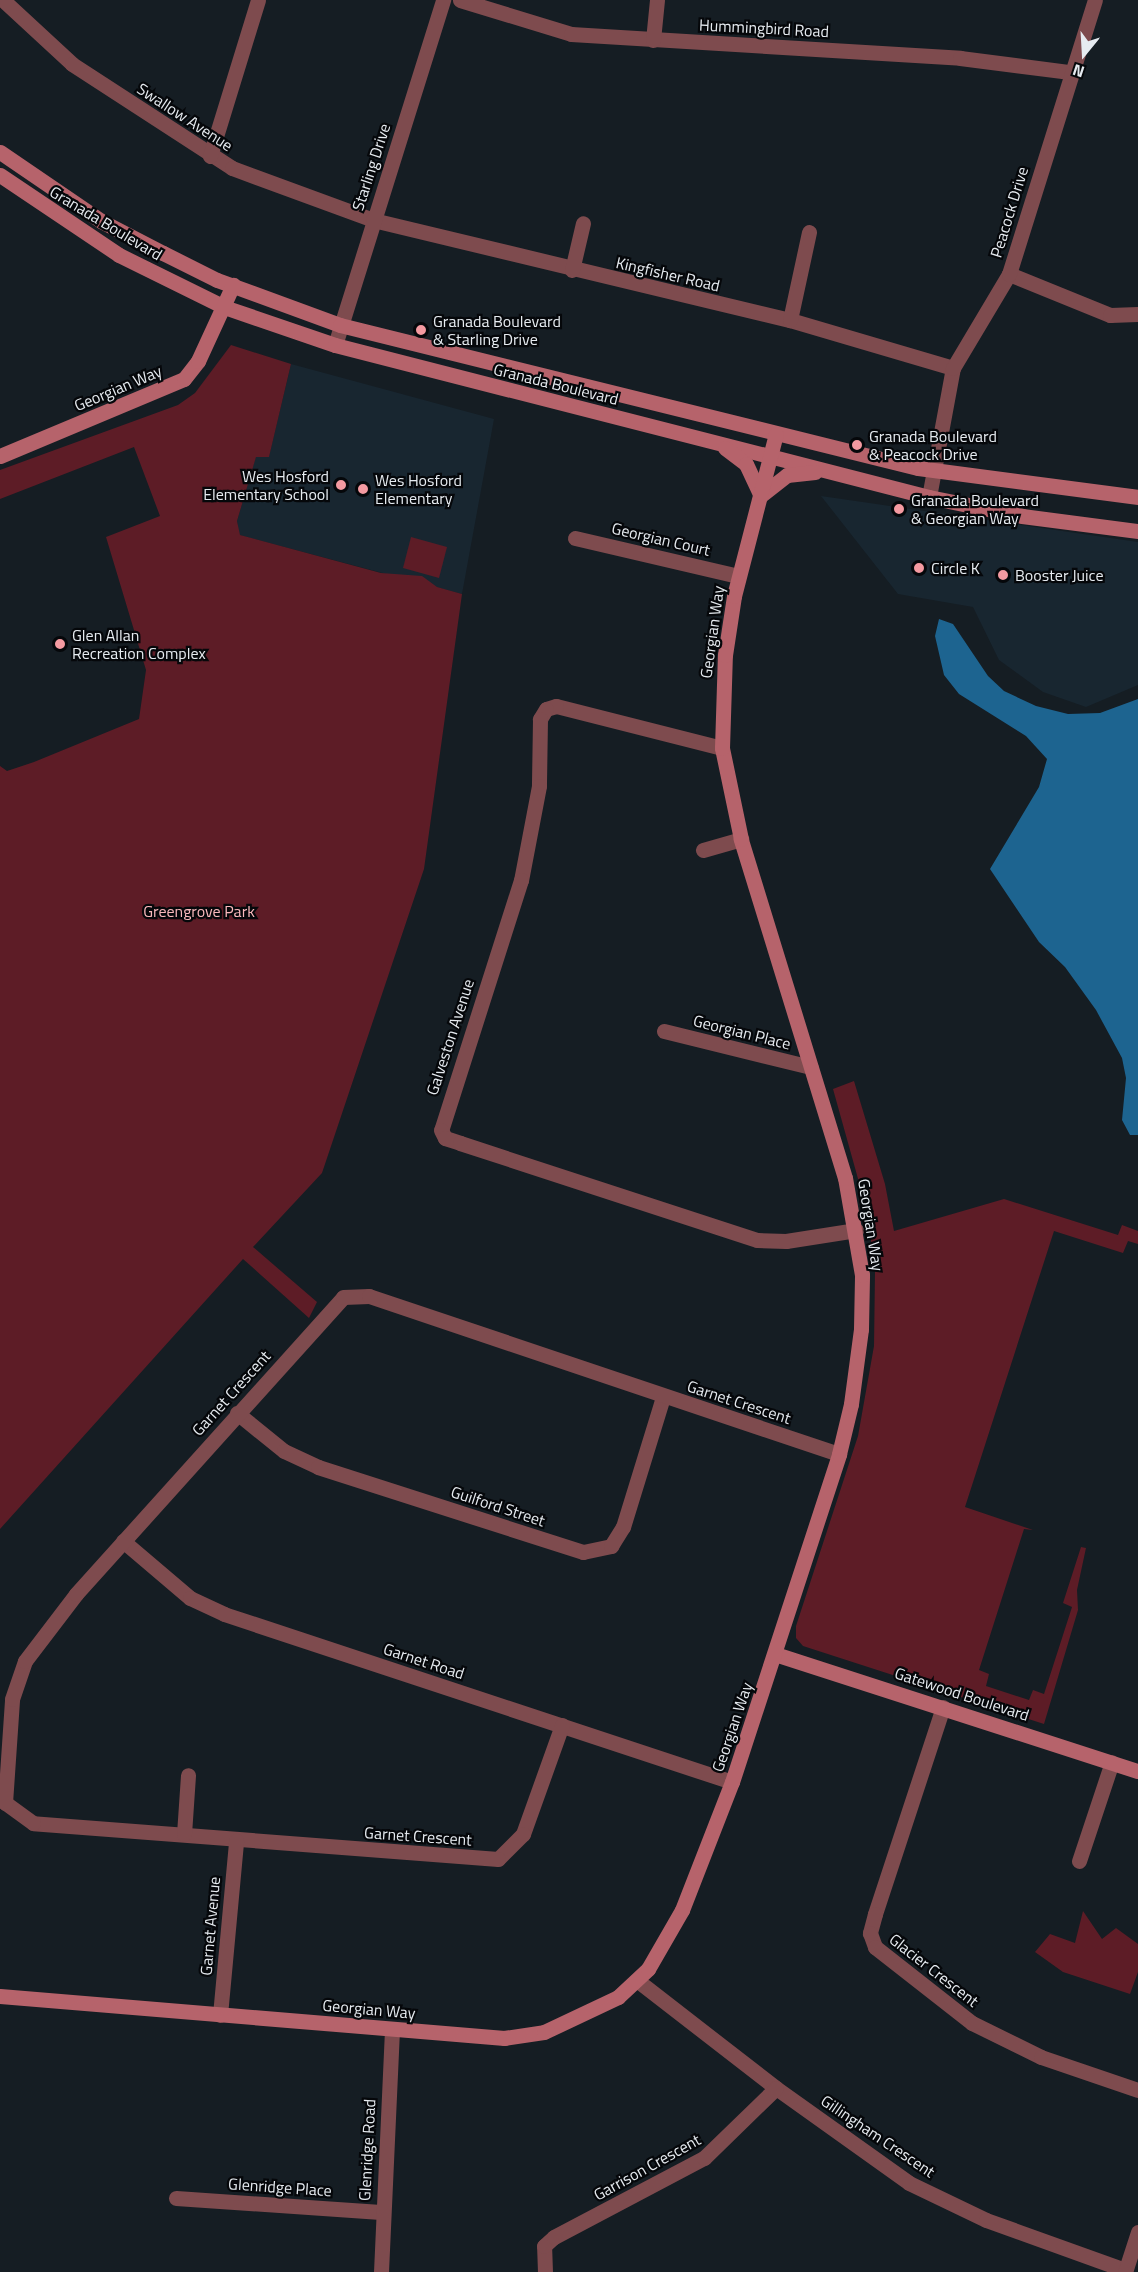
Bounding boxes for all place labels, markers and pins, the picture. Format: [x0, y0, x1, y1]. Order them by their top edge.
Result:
place label: Granada Boulevard & Starling Drive [433, 311, 561, 349]
marker: Granada Boulevard & Starling Drive [414, 323, 428, 337]
place label: Granada Boulevard & Peacock Drive [869, 426, 997, 464]
marker: Granada Boulevard & Peacock Drive [850, 438, 864, 452]
place label: Wes Hosford Elementary School [203, 466, 329, 504]
place label: Wes Hosford Elementary [375, 470, 462, 508]
marker: Wes Hosford Elementary School [334, 478, 348, 492]
marker: Wes Hosford Elementary [356, 482, 370, 496]
place label: Granada Boulevard & Georgian Way [911, 490, 1039, 528]
marker: Granada Boulevard & Georgian Way [892, 502, 906, 516]
place label: Circle K [931, 558, 980, 578]
marker: Circle K [912, 561, 926, 575]
place label: Booster Juice [1015, 565, 1104, 585]
marker: Booster Juice [996, 568, 1010, 582]
place label: Glen Allan Recreation Complex [72, 625, 206, 663]
marker: Glen Allan Recreation Complex [53, 637, 67, 651]

